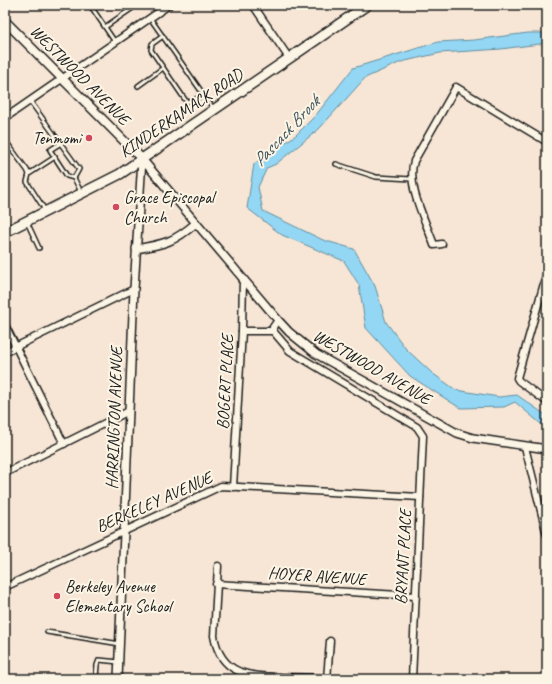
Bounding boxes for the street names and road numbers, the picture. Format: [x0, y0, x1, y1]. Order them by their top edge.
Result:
street label: WESTWOOD AVENUE [26, 21, 136, 131]
street label: KINDERKAMACK ROAD [115, 63, 249, 162]
street label: WESTWOOD AVENUE [309, 325, 436, 410]
street label: BOGERT PLACE [212, 332, 238, 430]
street label: HARRINGTON AVENUE [101, 344, 127, 490]
street label: BERKELEY AVENUE [93, 466, 217, 537]
street label: BRYANT PLACE [390, 506, 416, 605]
street label: HOYER AVENUE [267, 562, 369, 590]

